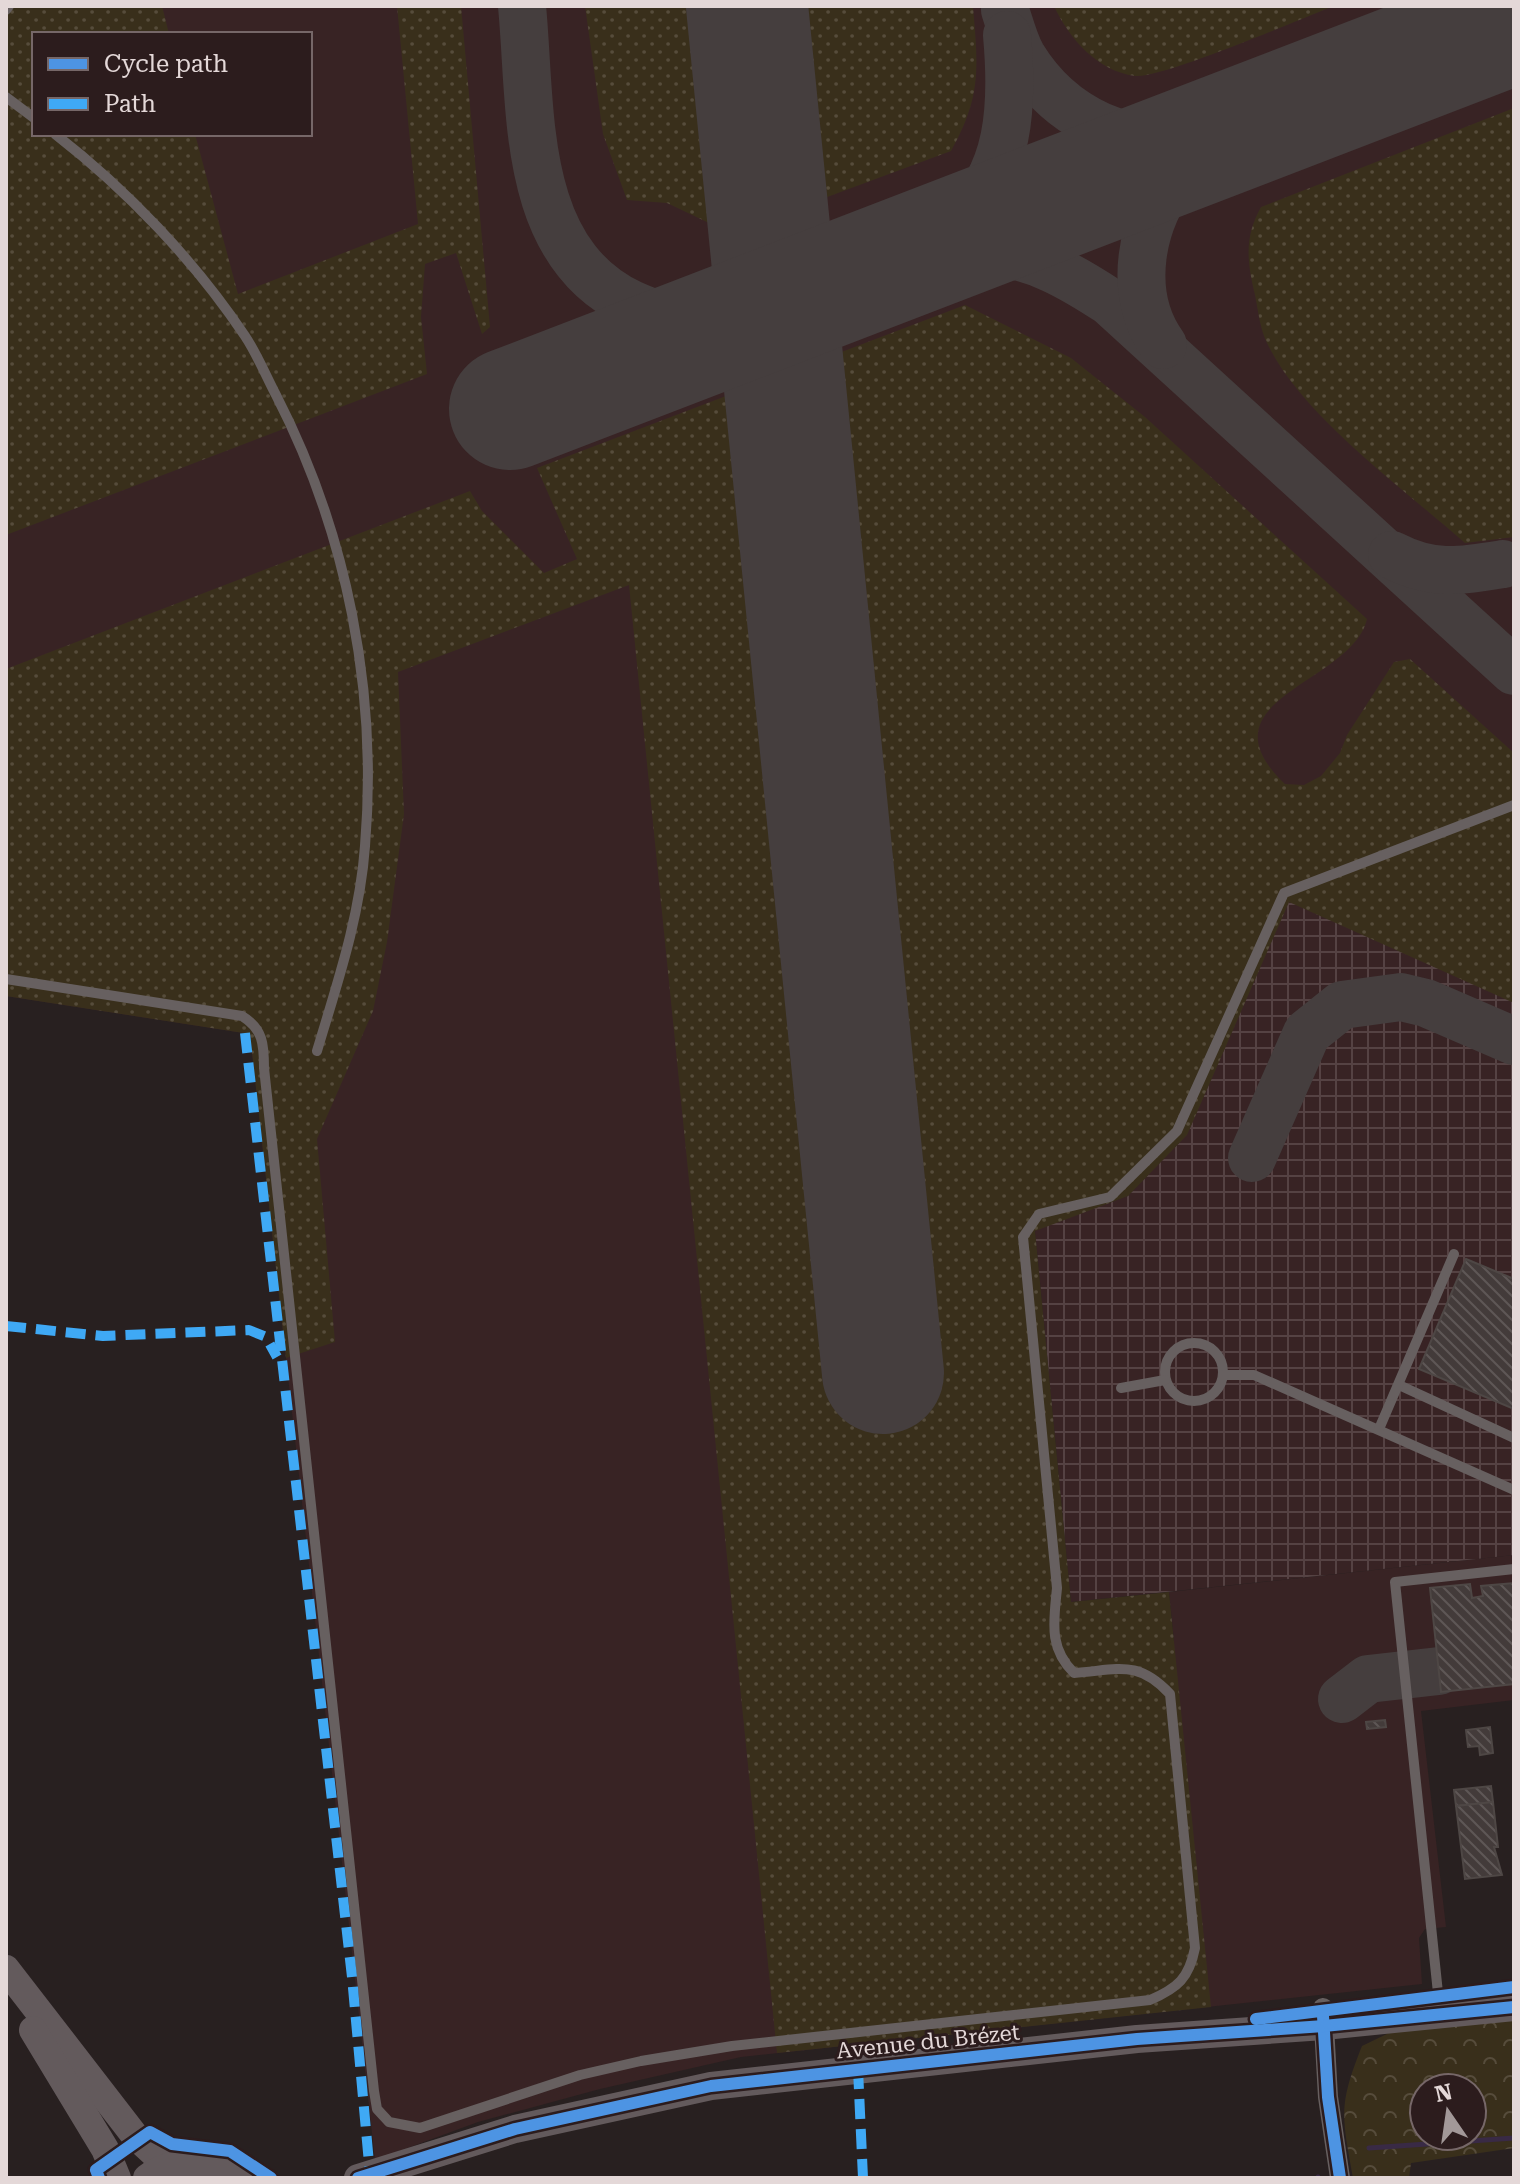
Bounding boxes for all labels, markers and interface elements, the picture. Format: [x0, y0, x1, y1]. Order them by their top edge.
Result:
legend [32, 32, 312, 136]
text: Cycle path [104, 50, 228, 78]
text: Path [104, 90, 156, 118]
street label: Avenue du Brézet [835, 2019, 1021, 2064]
north arrow [1408, 2072, 1488, 2152]
text: N [1433, 2079, 1455, 2107]

